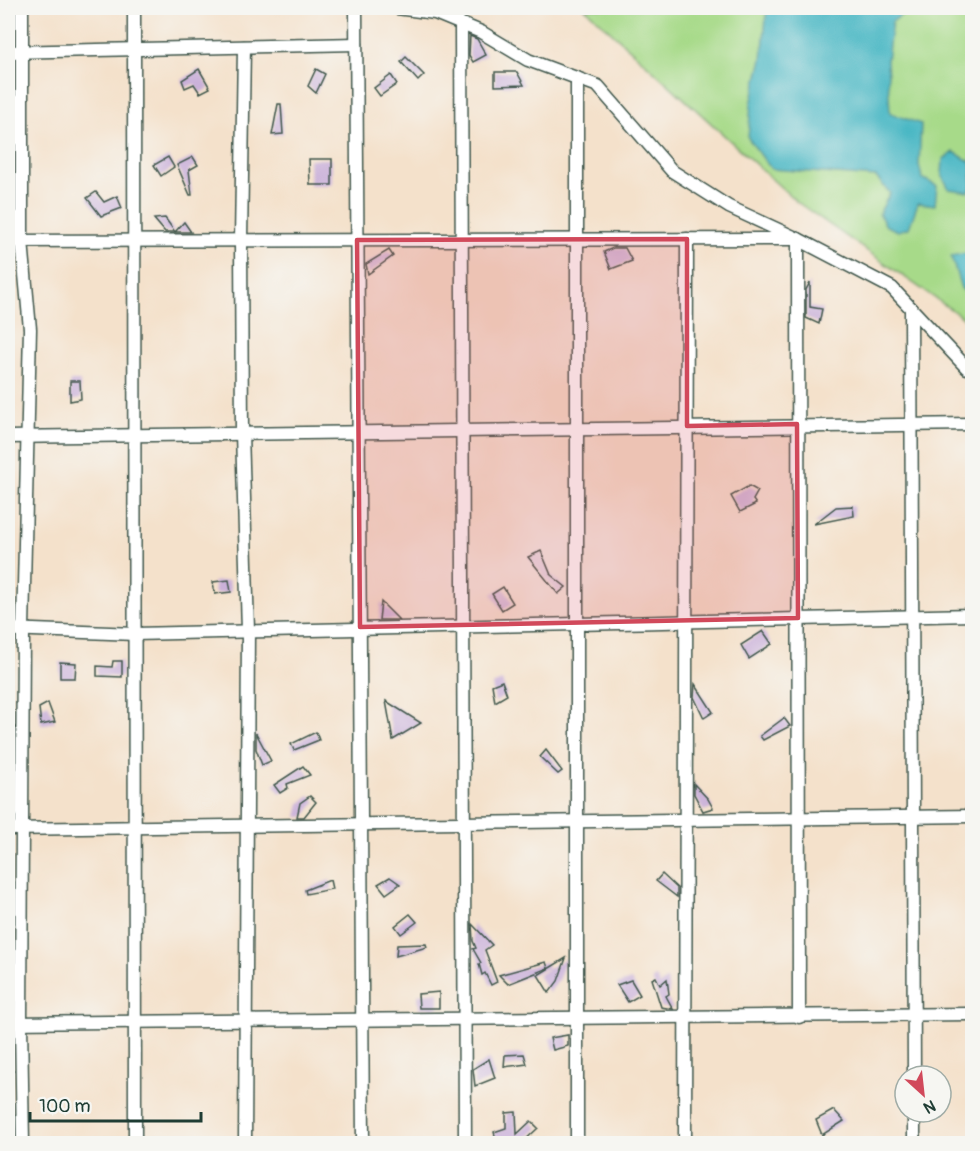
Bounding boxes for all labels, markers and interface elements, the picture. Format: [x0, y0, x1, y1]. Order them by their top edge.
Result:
north arrow [893, 1064, 953, 1124]
scale bar [30, 1085, 201, 1123]
text: 100 m [39, 1095, 91, 1118]
text: N [920, 1095, 939, 1118]

